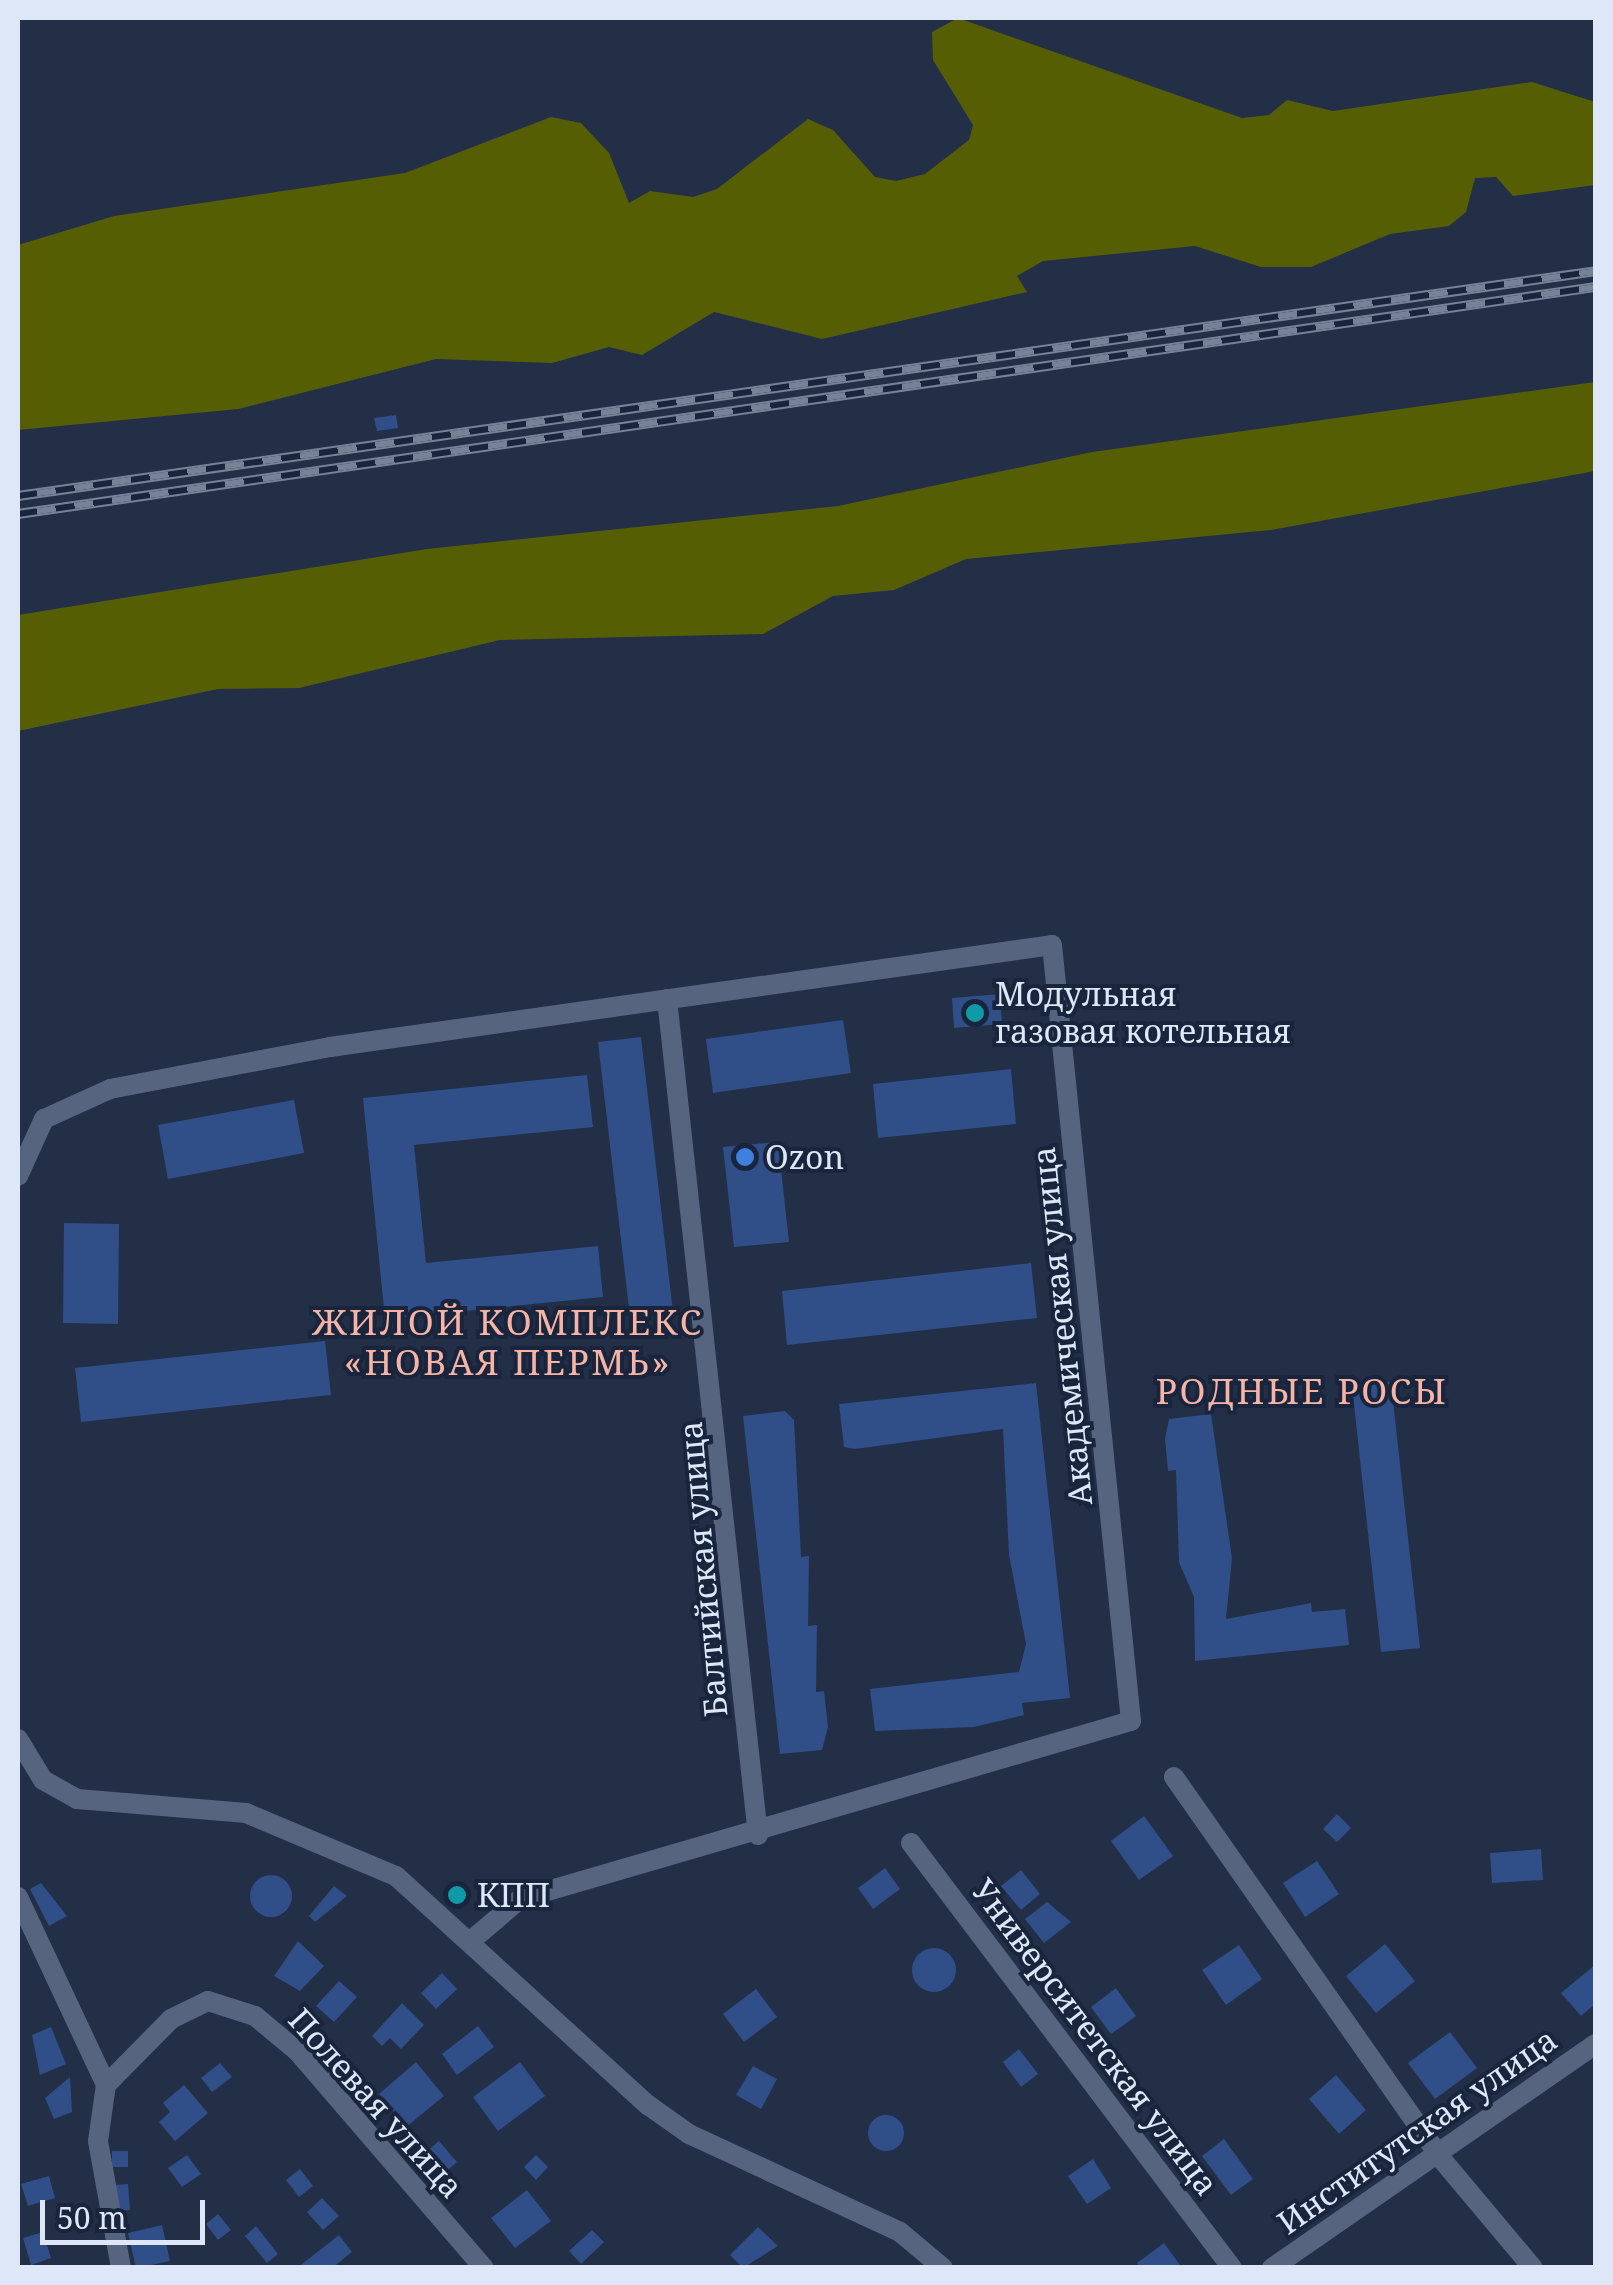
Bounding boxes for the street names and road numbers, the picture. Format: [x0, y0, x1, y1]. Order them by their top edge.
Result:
street label: Академическая улица [1024, 1145, 1100, 1507]
street label: Балтийская улица [671, 1420, 735, 1718]
street label: Университетская улица [964, 1871, 1226, 2203]
street label: Полевая улица [281, 2000, 471, 2206]
street label: Институтская улица [1270, 2020, 1564, 2242]

